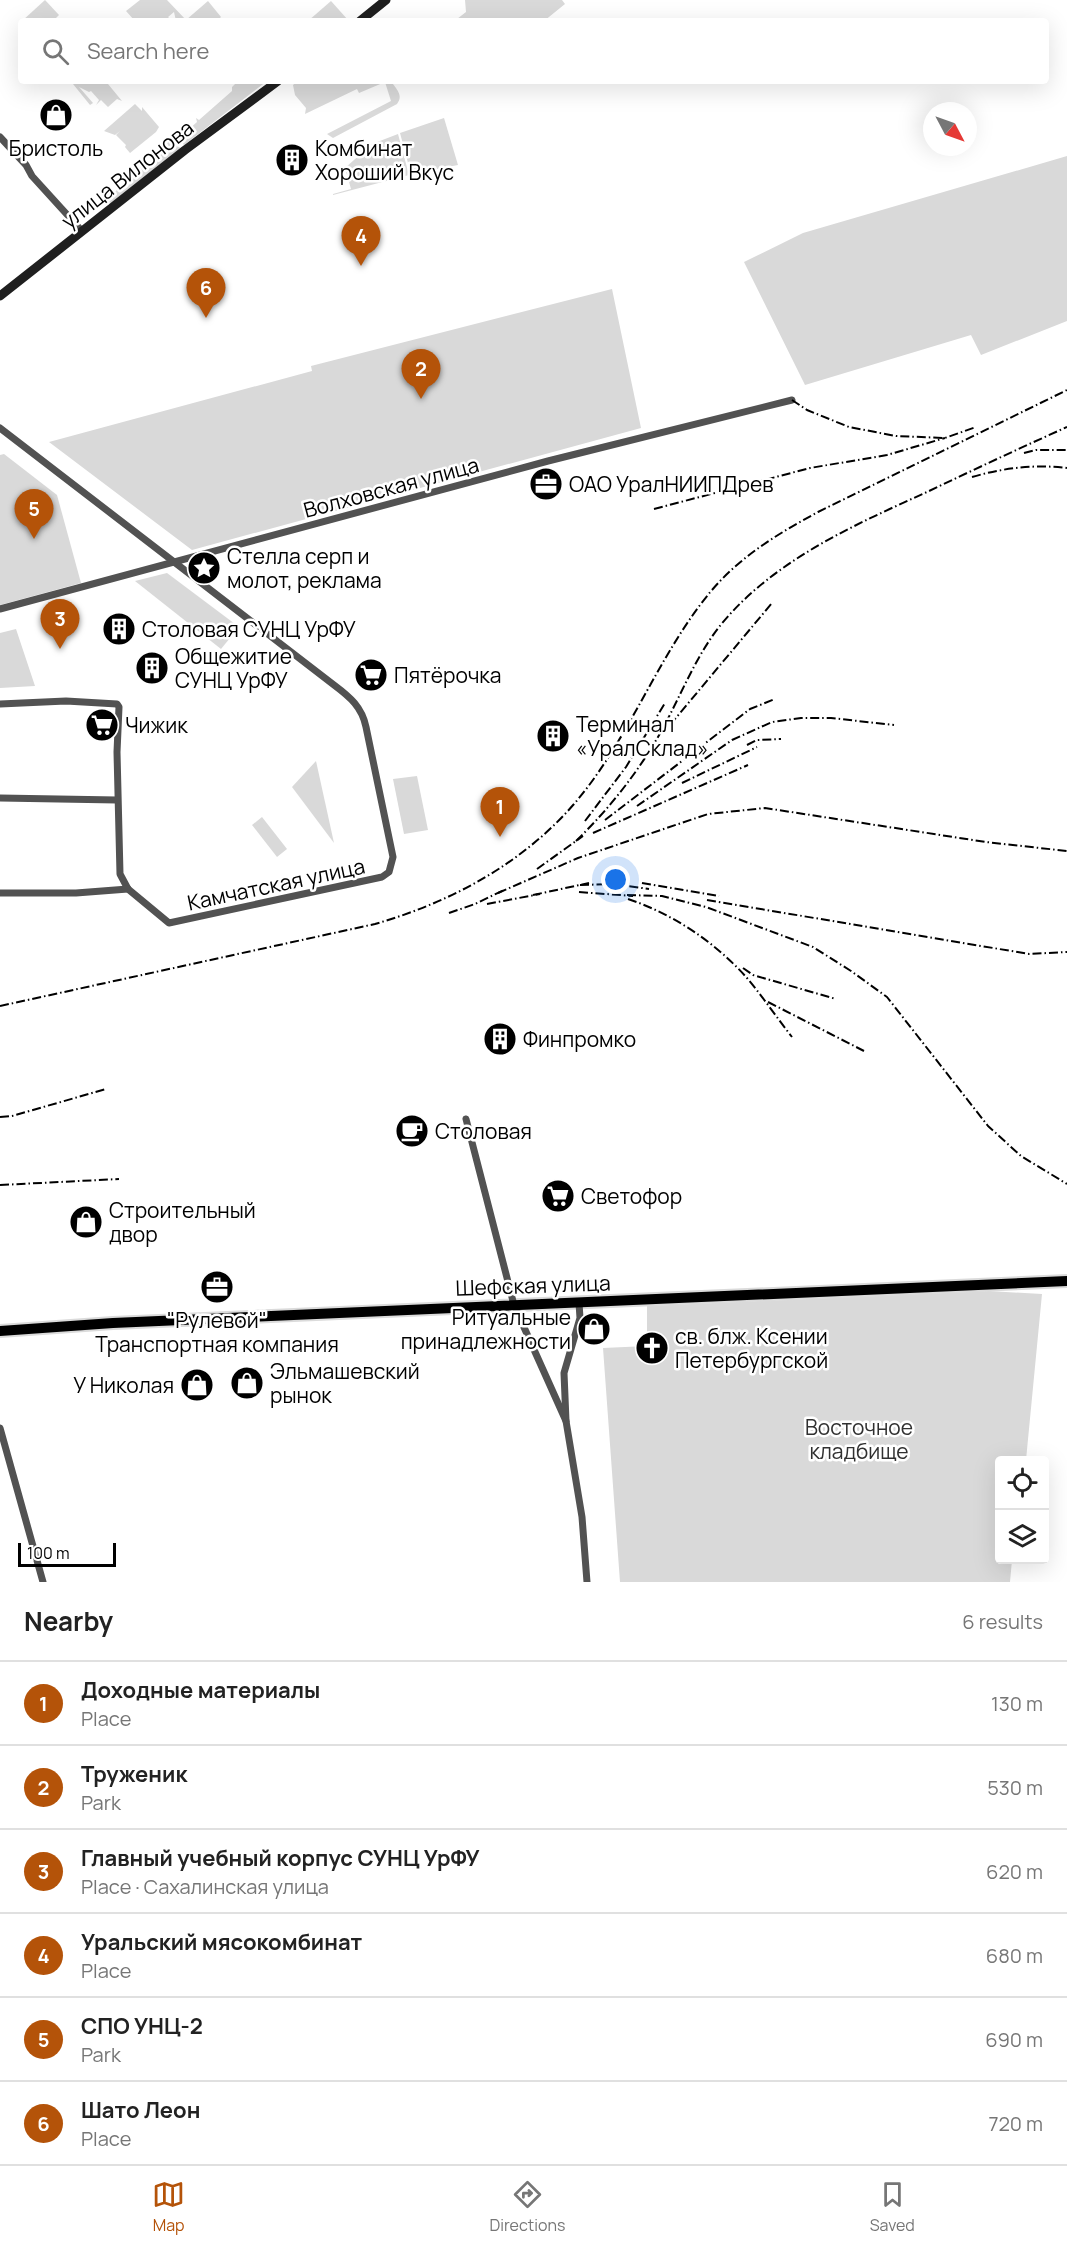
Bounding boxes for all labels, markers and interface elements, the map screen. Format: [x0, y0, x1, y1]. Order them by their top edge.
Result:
search box [18, 18, 1049, 84]
icon: search [39, 35, 72, 68]
text: Search here [87, 36, 209, 66]
shop icon: Бристоль [38, 97, 74, 133]
north arrow [923, 102, 977, 156]
street label: улица Вилонова [55, 114, 199, 234]
place label: Бристоль [9, 134, 103, 162]
place label: Комбинат Хороший Вкус [315, 134, 454, 186]
building icon: Комбинат Хороший Вкус [274, 142, 310, 178]
pin: 4 [342, 216, 380, 266]
pin: 6 [186, 268, 226, 318]
pin: 2 [402, 350, 440, 399]
street label: Волховская улица [300, 450, 482, 524]
office icon: ОАО УралНИИПДрев [528, 466, 564, 502]
place label: ОАО УралНИИПДрев [569, 470, 774, 498]
pin: 5 [15, 490, 54, 539]
place label: Стелла серп и молот, реклама [227, 542, 382, 594]
place icon: Стелла серп и молот, реклама [186, 550, 222, 586]
pin: 3 [40, 600, 80, 649]
building icon: Столовая СУНЦ УрФУ [101, 611, 137, 647]
place label: Столовая СУНЦ УрФУ [142, 615, 356, 643]
place label: Общежитие СУНЦ УрФУ [175, 642, 292, 694]
building icon: Общежитие СУНЦ УрФУ [134, 650, 170, 686]
supermarket icon: Пятёрочка [353, 657, 389, 693]
place label: Пятёрочка [394, 661, 501, 689]
supermarket icon: Чижик [84, 707, 120, 743]
place label: Терминал «УралСклад» [576, 710, 708, 762]
place label: Чижик [125, 711, 188, 739]
building icon: Терминал «УралСклад» [535, 718, 571, 754]
pin: 1 [480, 788, 520, 837]
street label: Камчатская улица [185, 851, 367, 917]
your location [601, 865, 630, 894]
building icon: Финпромко [482, 1021, 518, 1057]
place label: Финпромко [523, 1025, 636, 1053]
cafe icon: Столовая [394, 1113, 430, 1149]
place label: Столовая [435, 1117, 532, 1145]
supermarket icon: Светофор [540, 1178, 576, 1214]
place label: Светофор [581, 1182, 682, 1210]
place label: Строительный двор [109, 1196, 256, 1248]
shop icon: Строительный двор [68, 1204, 104, 1240]
street label: Шефская улица [455, 1268, 611, 1302]
office icon: "Рулевой" Транспортная компания [199, 1269, 235, 1305]
place label: Ритуальные принадлежности [401, 1303, 571, 1355]
place label: "Рулевой" Транспортная компания [95, 1306, 339, 1358]
shop icon: Ритуальные принадлежности [576, 1311, 612, 1347]
place label: св. блж. Ксении Петербургской [675, 1322, 828, 1374]
church icon: св. блж. Ксении Петербургской [634, 1330, 670, 1366]
place label: Эльмашевский рынок [270, 1357, 420, 1409]
shop icon: Эльмашевский рынок [229, 1365, 265, 1401]
shop icon: У Николая [179, 1367, 215, 1403]
place label: У Николая [73, 1371, 174, 1399]
park label: Восточное кладбище [805, 1413, 913, 1465]
map controls [995, 1456, 1049, 1564]
button: locate [995, 1456, 1049, 1510]
button: layers [995, 1510, 1049, 1564]
scale bar [18, 1540, 116, 1568]
text: 100 m [27, 1542, 70, 1564]
text: Nearby [24, 1603, 113, 1639]
text: 6 results [962, 1608, 1043, 1635]
text: Доходные материалы [81, 1675, 320, 1705]
text: 1 [39, 1690, 48, 1717]
text: 130 m [991, 1690, 1043, 1717]
text: Place [81, 1705, 131, 1732]
text: Труженик [81, 1759, 187, 1789]
text: 2 [38, 1774, 49, 1801]
text: 530 m [987, 1774, 1043, 1801]
text: Park [81, 1789, 121, 1816]
text: Главный учебный корпус СУНЦ УрФУ [81, 1843, 480, 1873]
text: 3 [38, 1858, 49, 1885]
text: 620 m [986, 1858, 1043, 1885]
text: Place · Сахалинская улица [81, 1873, 329, 1900]
text: Уральский мясокомбинат [81, 1927, 362, 1957]
text: 4 [37, 1942, 50, 1969]
text: 680 m [986, 1942, 1043, 1969]
text: Place [81, 1957, 131, 1984]
text: СПО УНЦ-2 [81, 2011, 203, 2041]
text: 5 [38, 2026, 49, 2053]
text: 690 m [985, 2026, 1043, 2053]
text: Park [81, 2041, 121, 2068]
text: Шато Леон [81, 2095, 200, 2125]
text: 6 [37, 2110, 50, 2137]
text: 720 m [988, 2110, 1043, 2137]
text: Place [81, 2125, 131, 2152]
tab: Map [152, 2178, 185, 2236]
tab: Directions [490, 2178, 565, 2236]
tab: Saved [870, 2178, 915, 2236]

